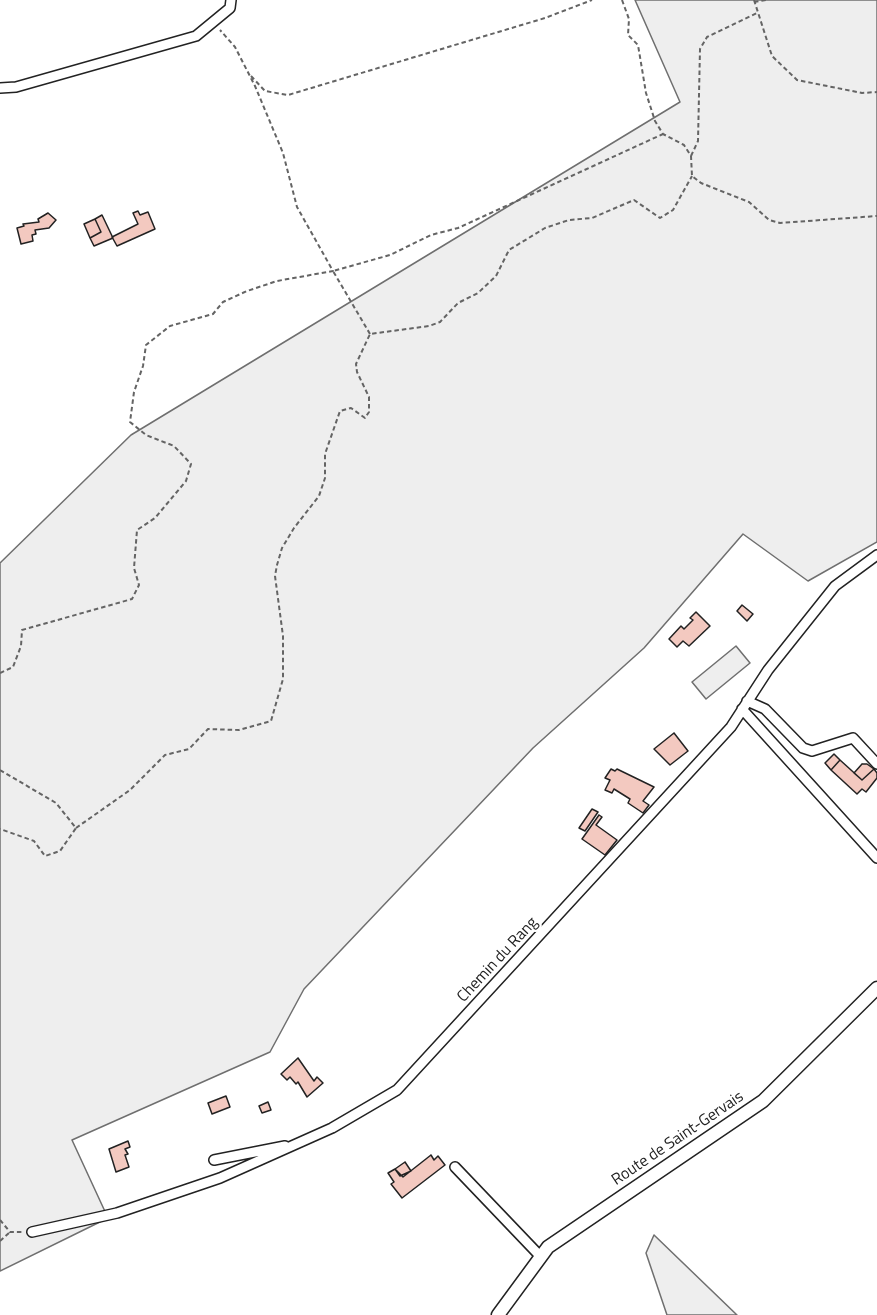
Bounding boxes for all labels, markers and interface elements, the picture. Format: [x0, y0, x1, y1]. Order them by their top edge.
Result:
street label: Chemin du Rang [454, 913, 542, 1007]
street label: Route de Saint-Gervais [608, 1088, 748, 1190]

